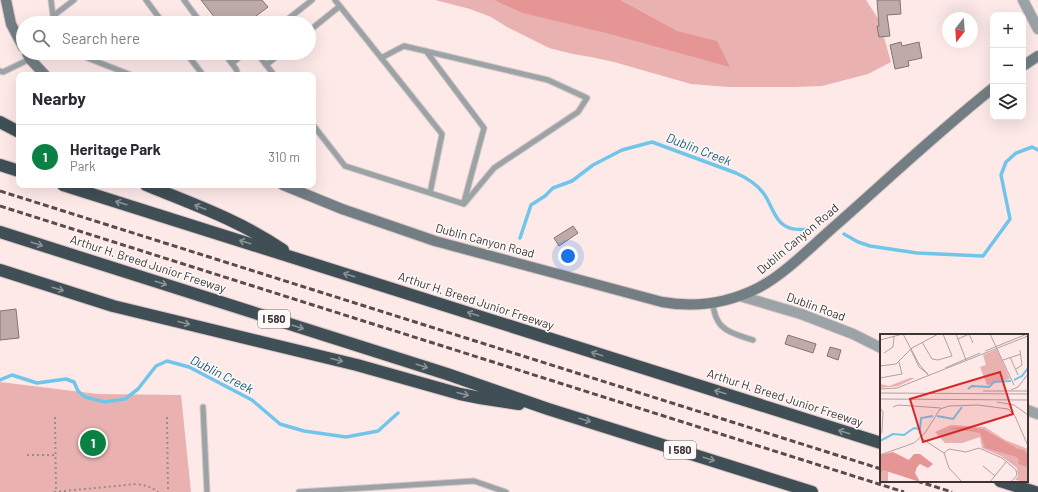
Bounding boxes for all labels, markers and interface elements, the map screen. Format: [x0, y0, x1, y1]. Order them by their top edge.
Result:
north arrow [942, 12, 978, 48]
map controls [990, 12, 1026, 120]
button: + [990, 12, 1026, 48]
search box [16, 16, 316, 60]
icon: search [30, 27, 52, 49]
text: Search here [62, 29, 140, 47]
button: − [990, 48, 1026, 84]
button: layers [990, 84, 1026, 120]
text: Nearby [32, 88, 86, 108]
water label: Dublin Creek [664, 129, 735, 169]
text: Heritage Park [70, 140, 161, 158]
text: 1 [43, 149, 47, 165]
text: 310 m [268, 149, 300, 165]
text: Park [70, 158, 96, 174]
one-way arrow [115, 199, 128, 206]
street label: Dublin Canyon Road [754, 200, 841, 276]
one-way arrow [195, 202, 207, 210]
street label: Dublin Canyon Road [434, 220, 536, 260]
street label: Arthur H. Breed Junior Freeway [69, 231, 228, 295]
one-way arrow [239, 238, 252, 245]
one-way arrow [31, 241, 44, 248]
your location [558, 246, 578, 266]
street label: Arthur H. Breed Junior Freeway [397, 268, 556, 332]
one-way arrow [343, 271, 356, 278]
one-way arrow [154, 280, 167, 287]
one-way arrow [52, 285, 64, 293]
street label: Dublin Road [785, 289, 848, 323]
road number: I 580 [258, 310, 290, 328]
one-way arrow [467, 310, 479, 318]
one-way arrow [177, 320, 190, 327]
one-way arrow [292, 323, 304, 331]
inset map [880, 334, 1028, 482]
one-way arrow [591, 350, 604, 357]
water label: Dublin Creek [188, 351, 257, 397]
one-way arrow [330, 357, 343, 364]
one-way arrow [416, 363, 429, 370]
street label: Arthur H. Breed Junior Freeway [706, 365, 865, 429]
one-way arrow [714, 388, 726, 396]
one-way arrow [456, 391, 469, 399]
one-way arrow [578, 417, 591, 424]
one-way arrow [838, 427, 850, 435]
pin: 1 [80, 428, 106, 458]
road number: I 580 [664, 441, 696, 459]
one-way arrow [702, 456, 715, 463]

